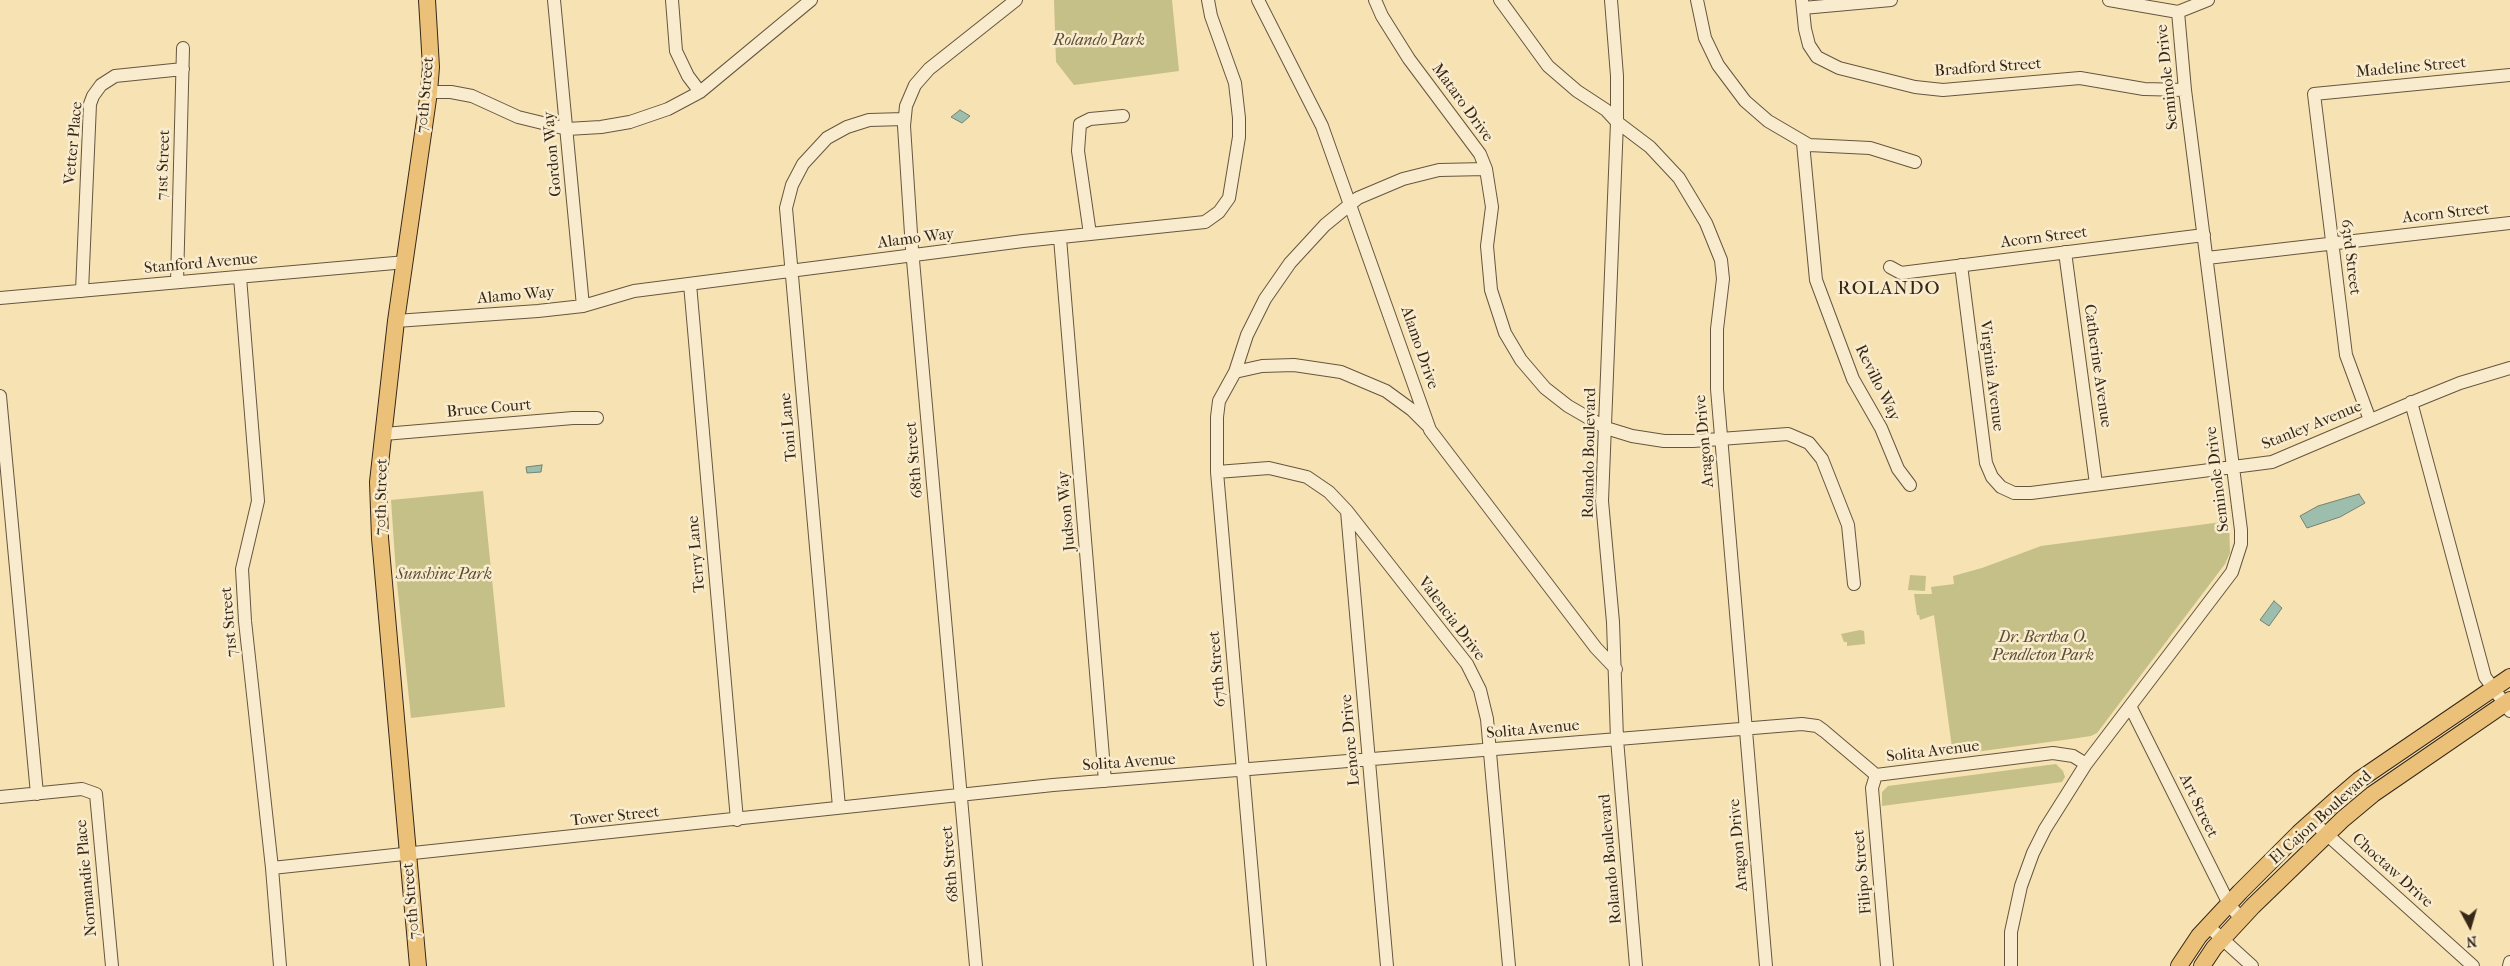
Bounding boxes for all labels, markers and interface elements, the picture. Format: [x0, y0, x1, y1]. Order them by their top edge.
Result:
street label: Seminole Drive [2153, 23, 2183, 131]
park label: Rolando Park [1053, 31, 1145, 51]
street label: Madeline Street [2355, 54, 2467, 82]
street label: Bradford Street [1934, 55, 2042, 81]
street label: 70th Street [413, 56, 439, 134]
street label: Mataro Drive [1427, 60, 1497, 146]
street label: Vetter Place [61, 101, 87, 185]
street label: Gordon Way [540, 111, 566, 197]
street label: 71st Street [153, 129, 175, 201]
street label: Acorn Street [2402, 200, 2490, 228]
street label: 63rd Street [2336, 218, 2364, 296]
street label: Acorn Street [2000, 223, 2088, 253]
street label: Alamo Way [876, 225, 956, 253]
street label: Stanford Avenue [143, 249, 259, 279]
district label: ROLANDO [1837, 278, 1941, 300]
street label: Alamo Way [477, 283, 555, 309]
street label: Catherine Avenue [2079, 303, 2115, 429]
street label: Alamo Drive [1396, 304, 1442, 392]
street label: Virginia Avenue [1975, 319, 2007, 433]
street label: Revillo Way [1850, 342, 1904, 424]
street label: Rolando Boulevard [1579, 387, 1601, 519]
street label: Toni Lane [776, 392, 802, 462]
street label: Aragon Drive [1691, 394, 1719, 488]
street label: Bruce Court [446, 396, 532, 422]
street label: Stanley Avenue [2259, 397, 2365, 455]
street label: 68th Street [902, 421, 928, 499]
street label: Seminole Drive [2202, 425, 2234, 533]
street label: 70th Street [372, 458, 392, 536]
street label: Judson Way [1054, 470, 1080, 552]
street label: Terry Lane [684, 515, 710, 593]
park label: Sunshine Park [396, 565, 492, 585]
street label: Valencia Drive [1413, 573, 1489, 665]
street label: 71st Street [217, 586, 243, 658]
park label: Dr. Bertha O. Pendleton Park [1992, 628, 2094, 666]
street label: 67th Street [1205, 630, 1231, 708]
street label: Lenore Drive [1337, 693, 1365, 787]
street label: Solita Avenue [1486, 716, 1580, 744]
street label: Solita Avenue [1885, 737, 1981, 767]
street label: Solita Avenue [1082, 750, 1176, 776]
street label: El Cajon Boulevard [2266, 767, 2376, 869]
street label: Art Street [2174, 771, 2222, 841]
street label: Rolando Boulevard [1596, 793, 1626, 925]
street label: Aragon Drive [1725, 798, 1753, 892]
street label: Tower Street [570, 803, 660, 831]
street label: Normandie Place [72, 819, 102, 937]
street label: 68th Street [938, 825, 964, 903]
street label: Filipo Street [1850, 829, 1876, 915]
street label: Choctaw Drive [2348, 830, 2436, 912]
street label: 70th Street [399, 862, 425, 940]
north arrow [2445, 901, 2495, 951]
text: N [2465, 932, 2478, 950]

